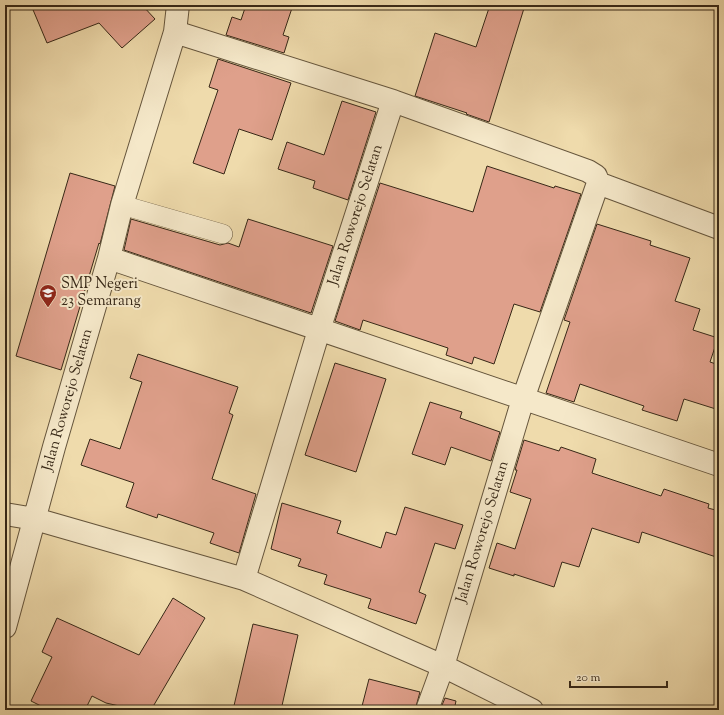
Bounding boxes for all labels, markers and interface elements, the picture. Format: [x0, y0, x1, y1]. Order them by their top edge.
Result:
street label: Jalan Roworejo Selatan [323, 142, 389, 289]
place label: SMP Negeri 23 Semarang [61, 274, 141, 312]
school or university icon: SMP Negeri 23 Semarang [38, 283, 58, 308]
street label: Jalan Roworejo Selatan [37, 326, 98, 475]
street label: Jalan Roworejo Selatan [451, 458, 515, 606]
scale bar [570, 663, 667, 689]
text: 20 m [576, 669, 601, 687]

